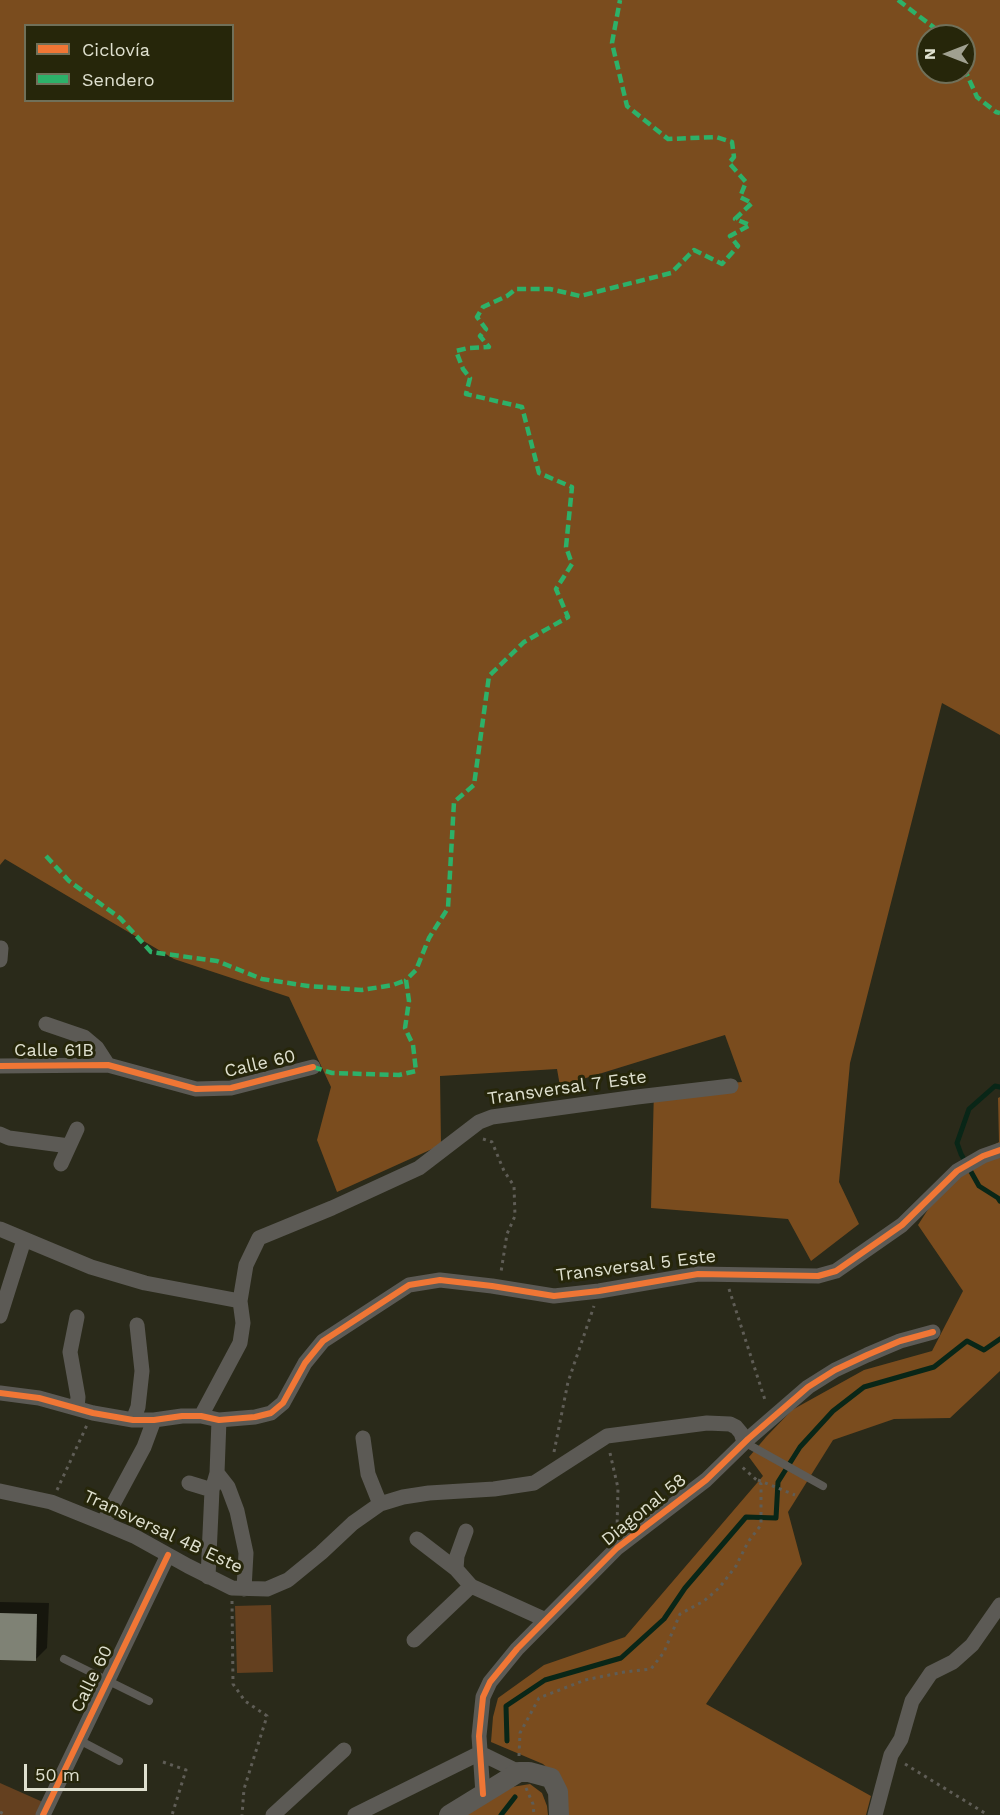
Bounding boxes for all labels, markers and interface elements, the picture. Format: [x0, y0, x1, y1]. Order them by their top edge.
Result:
legend [24, 24, 234, 102]
north arrow [916, 24, 976, 84]
text: Ciclovía [82, 39, 150, 60]
text: N [920, 48, 939, 60]
text: Sendero [82, 69, 155, 90]
street label: Calle 61B [14, 1040, 94, 1062]
street label: Calle 60 [222, 1045, 298, 1083]
street label: Transversal 7 Este [486, 1066, 648, 1110]
street label: Transversal 5 Este [555, 1245, 717, 1287]
street label: Diagonal 58 [597, 1469, 691, 1551]
street label: Transversal 4B Este [80, 1486, 246, 1578]
street label: Calle 60 [66, 1642, 118, 1716]
scale bar [27, 1752, 150, 1790]
text: 50 m [35, 1764, 80, 1785]

